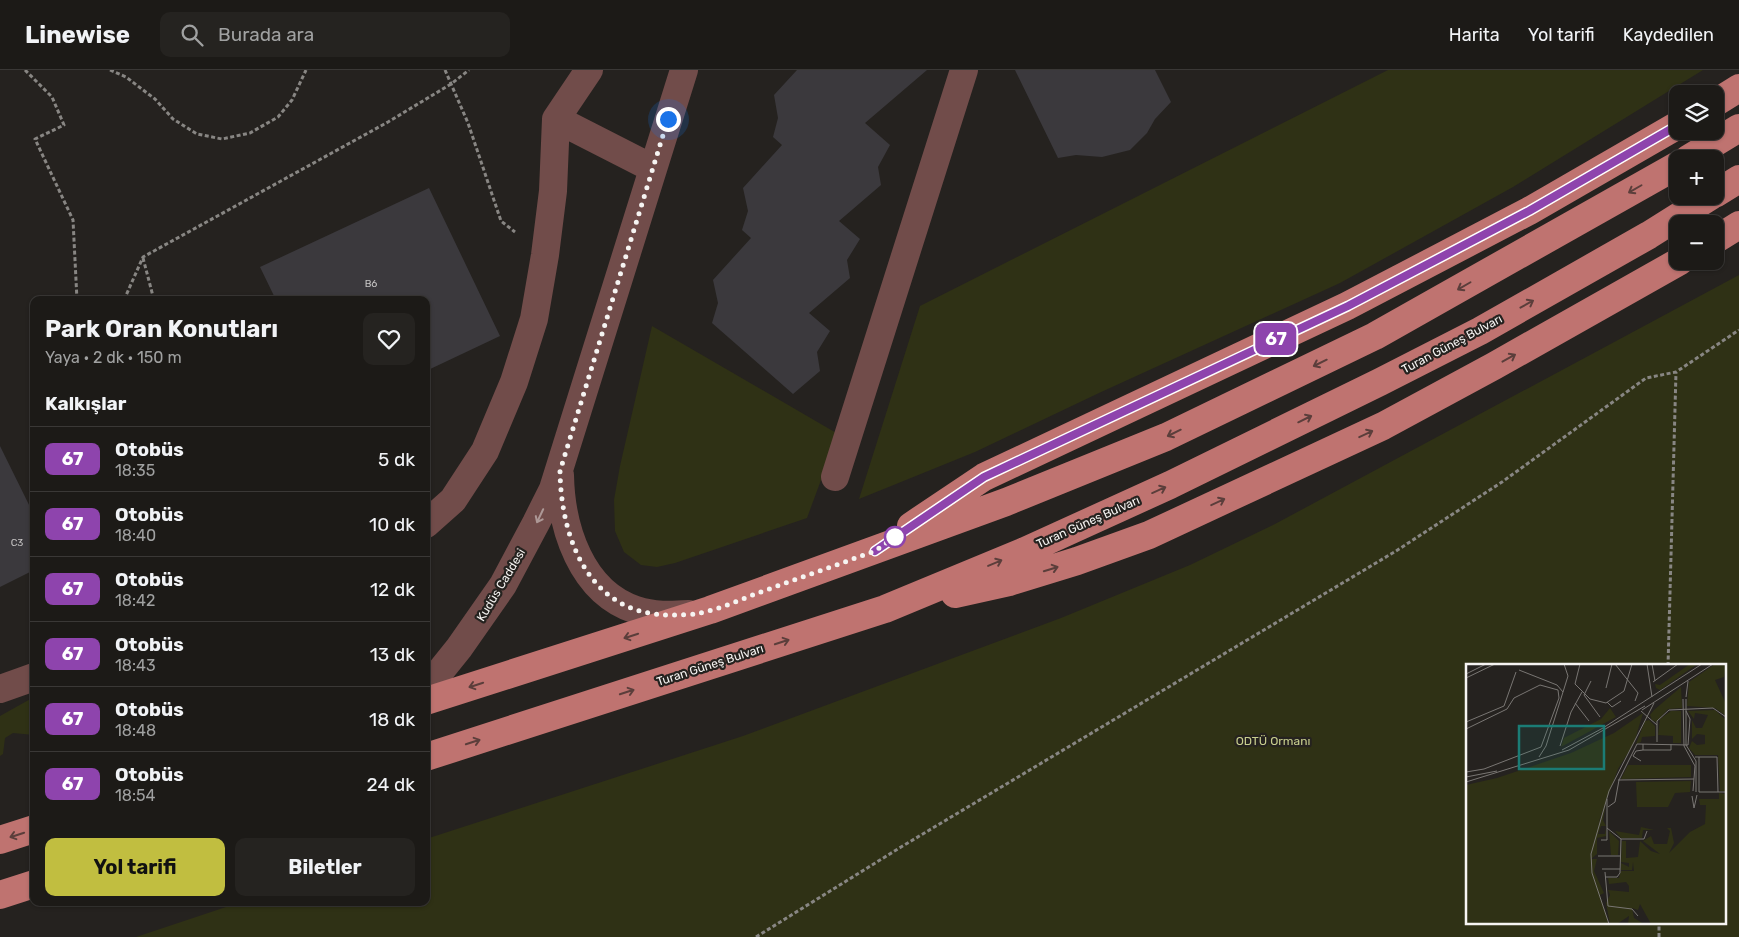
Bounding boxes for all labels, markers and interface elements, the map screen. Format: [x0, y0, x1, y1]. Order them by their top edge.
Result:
search box [160, 12, 510, 57]
text: Linewise [25, 21, 130, 49]
icon: search [178, 21, 206, 49]
text: Burada ara [218, 23, 314, 46]
text: Harita [1449, 24, 1500, 46]
text: Yol tarifi [1528, 24, 1595, 46]
text: Kaydedilen [1623, 24, 1714, 46]
map controls [1669, 85, 1724, 270]
button: layers [1669, 85, 1724, 140]
your location [656, 107, 681, 132]
button: + [1669, 150, 1724, 205]
one-way arrow [1629, 184, 1643, 194]
button: − [1669, 215, 1724, 270]
house number: B6 [365, 278, 377, 290]
one-way arrow [1457, 282, 1471, 292]
one-way arrow [1519, 299, 1534, 308]
street label: Turan Güneş Bulvarı [1399, 312, 1505, 376]
button: heart [363, 313, 415, 365]
text: Park Oran Konutları [45, 315, 278, 343]
line badge: 67 [1254, 323, 1298, 355]
text: 67 [1265, 328, 1287, 350]
text: Yaya · 2 dk · 150 m [45, 348, 182, 367]
one-way arrow [1502, 352, 1516, 362]
one-way arrow [1313, 358, 1328, 368]
text: Kalkışlar [45, 392, 126, 415]
one-way arrow [1297, 414, 1312, 423]
one-way arrow [1358, 428, 1373, 438]
one-way arrow [1167, 429, 1182, 439]
text: Otobüs [115, 438, 184, 461]
text: 67 [62, 448, 83, 470]
text: 5 dk [378, 448, 415, 471]
text: 18:35 [115, 461, 155, 480]
one-way arrow [1151, 485, 1166, 494]
street label: Turan Güneş Bulvarı [1034, 493, 1142, 551]
one-way arrow [1211, 497, 1226, 507]
text: Otobüs [115, 503, 184, 526]
one-way arrow [535, 508, 544, 523]
text: 67 [62, 513, 83, 535]
text: 10 dk [369, 513, 415, 536]
text: 18:40 [115, 526, 156, 545]
unlabelled marker [884, 526, 906, 548]
house number: C3 [11, 537, 23, 549]
street label: Kudüs Caddesi [474, 546, 528, 624]
one-way arrow [987, 558, 1002, 568]
one-way arrow [1043, 563, 1059, 573]
text: Otobüs [115, 568, 184, 591]
text: 67 [62, 578, 83, 600]
text: 12 dk [370, 578, 415, 601]
text: 18:42 [115, 591, 155, 610]
one-way arrow [623, 631, 639, 641]
text: Otobüs [115, 633, 184, 656]
one-way arrow [773, 637, 789, 646]
street label: Turan Güneş Bulvarı [655, 641, 765, 689]
text: 67 [62, 643, 83, 665]
text: 13 dk [370, 643, 415, 666]
text: 18:43 [115, 656, 156, 675]
inset map [1466, 664, 1726, 924]
one-way arrow [468, 681, 484, 691]
one-way arrow [619, 687, 634, 696]
text: Otobüs [115, 698, 184, 721]
text: 67 [62, 708, 83, 730]
text: 18 dk [369, 708, 415, 731]
text: 18:48 [115, 721, 156, 740]
park label: ODTÜ Ormanı [1236, 734, 1310, 748]
one-way arrow [464, 737, 480, 747]
text: Otobüs [115, 763, 184, 786]
text: 67 [62, 773, 83, 795]
text: 24 dk [366, 773, 415, 796]
text: 18:54 [115, 786, 156, 805]
one-way arrow [9, 830, 25, 840]
button: Yol tarifi [45, 838, 225, 896]
button: Biletler [235, 838, 415, 896]

